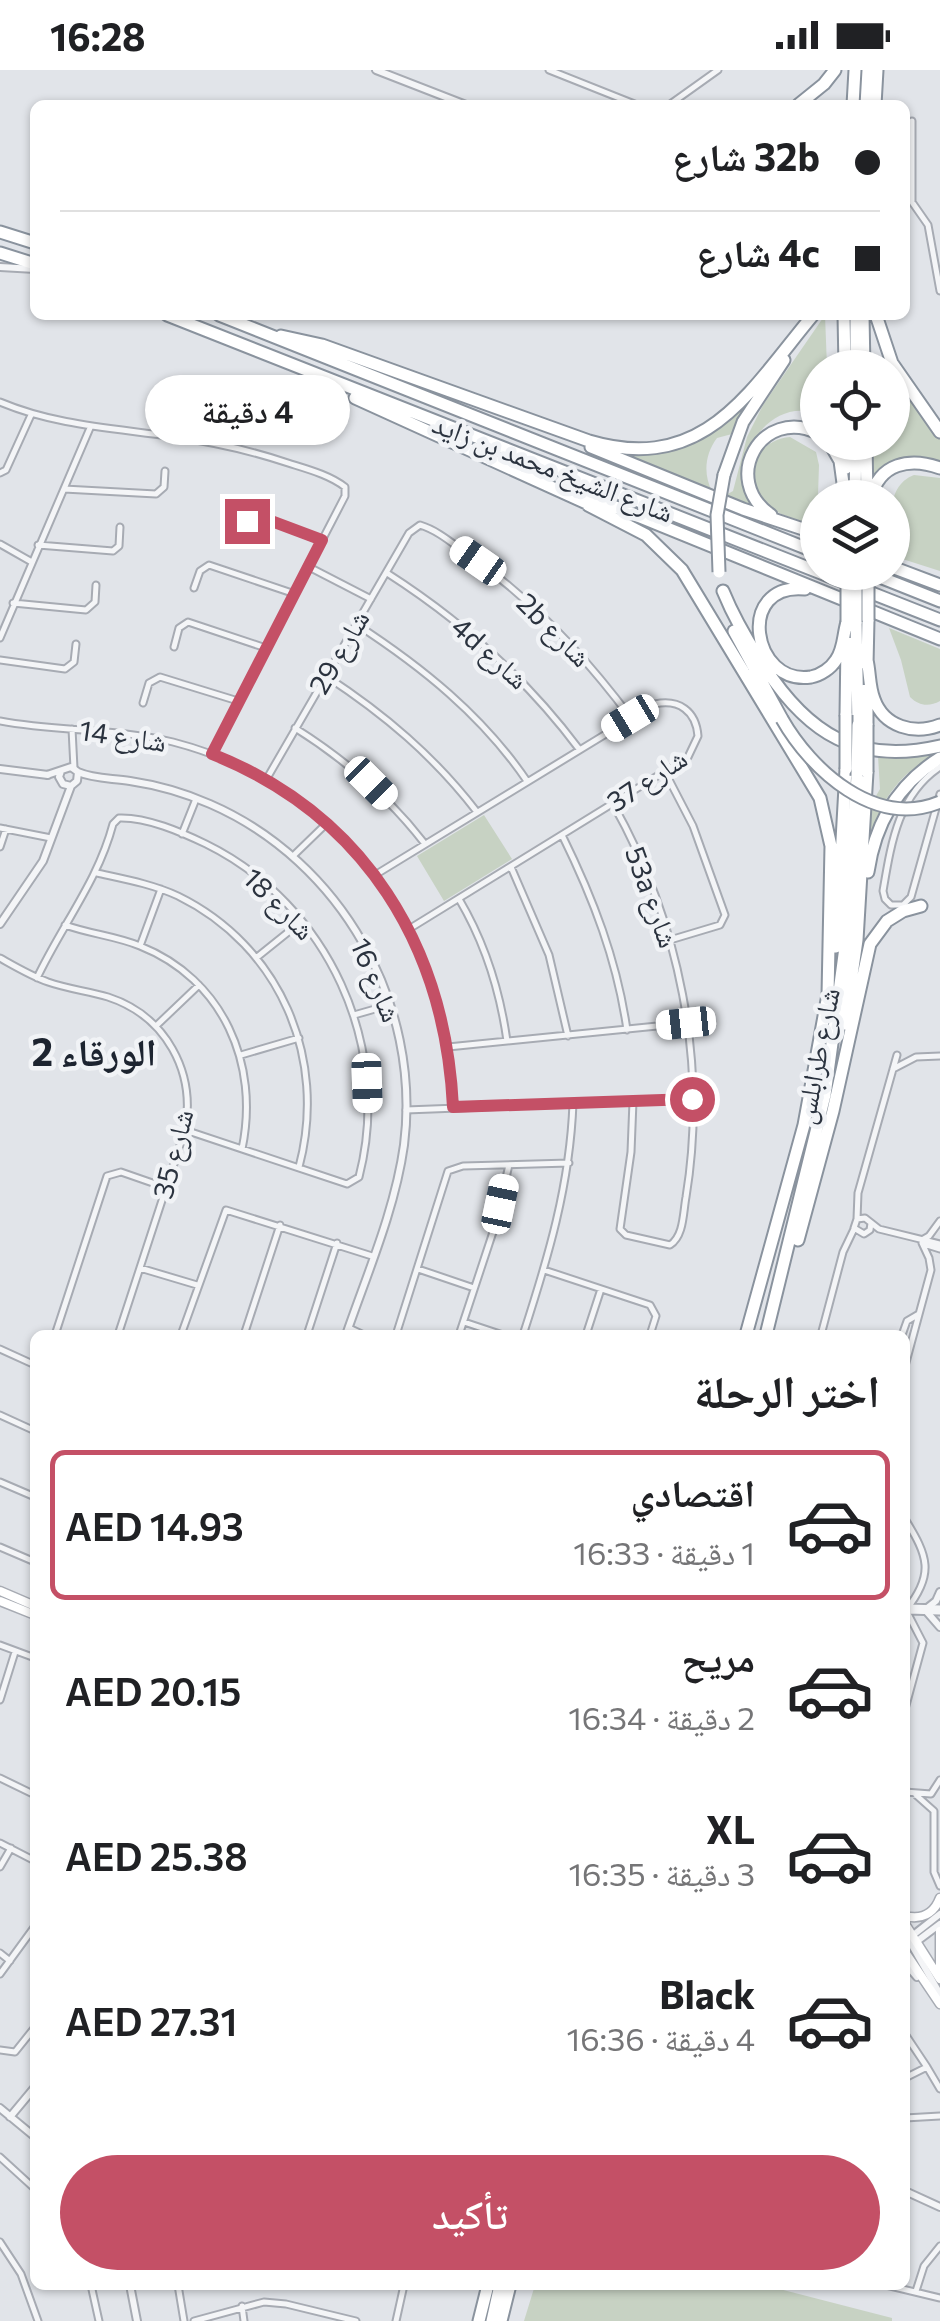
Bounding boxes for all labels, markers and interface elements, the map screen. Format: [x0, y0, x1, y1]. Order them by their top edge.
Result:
text: 16:28 [50, 12, 146, 59]
text: 32b شارع [672, 132, 820, 179]
text: 4c شارع [696, 228, 820, 275]
map controls [800, 350, 910, 590]
button: locate [800, 350, 910, 460]
callout: 4 دقيقة [144, 376, 350, 446]
text: 4 دقيقة [201, 390, 294, 430]
street label: شارع الشيخ محمد بن زايد [427, 405, 679, 531]
button: layers [800, 480, 910, 590]
route end [225, 499, 270, 544]
car [445, 532, 511, 590]
street label: 2b شارع [509, 585, 599, 675]
street label: شارع 29 [301, 604, 377, 700]
street label: 4d شارع [444, 609, 536, 697]
car [597, 690, 663, 746]
street label: شارع 14 [77, 712, 169, 760]
street label: شارع 37 [600, 740, 694, 820]
car [339, 751, 403, 815]
street label: 53a شارع [617, 841, 687, 953]
street label: شارع 18 [235, 860, 323, 948]
street label: شارع 16 [342, 933, 410, 1027]
street label: شارع طرابلس [786, 985, 848, 1127]
car [655, 1005, 717, 1041]
district label: الورقاء 2 [31, 1027, 157, 1074]
car [351, 1052, 383, 1114]
route start [670, 1077, 715, 1122]
street label: شارع 35 [145, 1106, 201, 1202]
car [479, 1172, 521, 1236]
text: اختر الرحلة [694, 1362, 880, 1417]
text: اقتصادي [631, 1468, 755, 1515]
icon: car [785, 1480, 875, 1570]
text: AED 14.93 [65, 1502, 244, 1549]
text: 1 دقيقة · 16:33 [573, 1532, 755, 1572]
text: مريح [681, 1633, 755, 1680]
icon: car [785, 1645, 875, 1735]
text: AED 20.15 [65, 1667, 241, 1714]
text: 2 دقيقة · 16:34 [568, 1697, 755, 1737]
text: XL [706, 1805, 755, 1852]
icon: car [785, 1810, 875, 1900]
text: AED 25.38 [65, 1832, 248, 1879]
text: 3 دقيقة · 16:35 [568, 1853, 755, 1893]
text: Black [659, 1970, 755, 2017]
icon: car [785, 1975, 875, 2065]
text: AED 27.31 [65, 1997, 237, 2044]
text: 4 دقيقة · 16:36 [566, 2018, 755, 2058]
button: تأكيد [60, 2155, 880, 2270]

